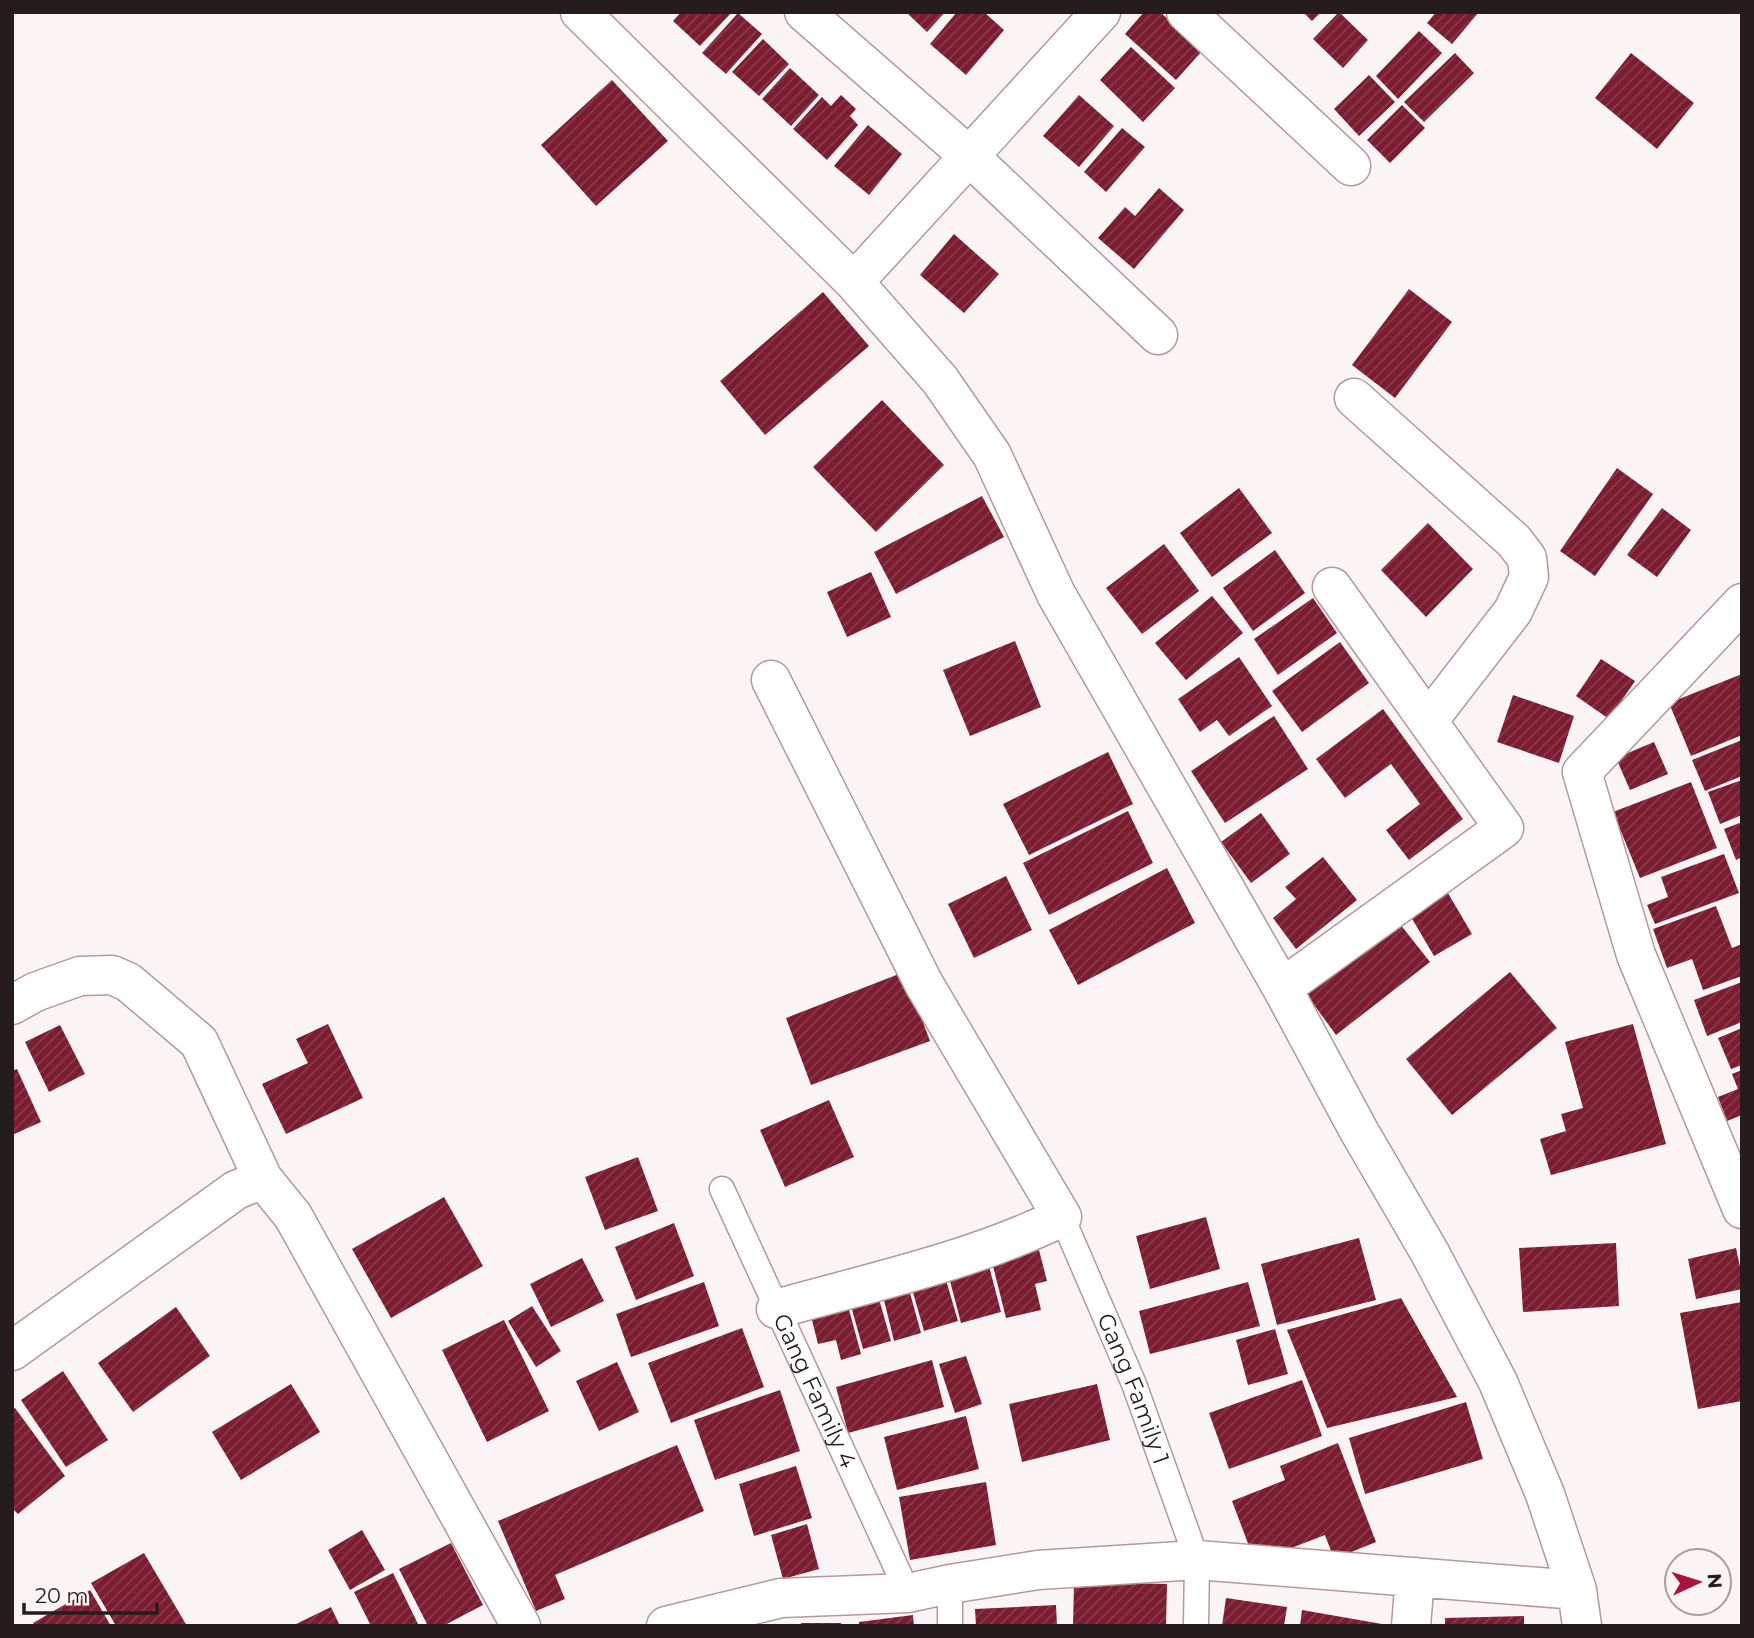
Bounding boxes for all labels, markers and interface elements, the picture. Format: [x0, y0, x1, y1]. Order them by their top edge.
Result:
street label: Gang Family 4 [767, 1309, 862, 1472]
street label: Gang Family 1 [1091, 1309, 1176, 1468]
north arrow [1663, 1547, 1733, 1617]
scale bar [24, 1572, 158, 1616]
text: N [1702, 1572, 1726, 1589]
text: 20 m [35, 1583, 89, 1608]

